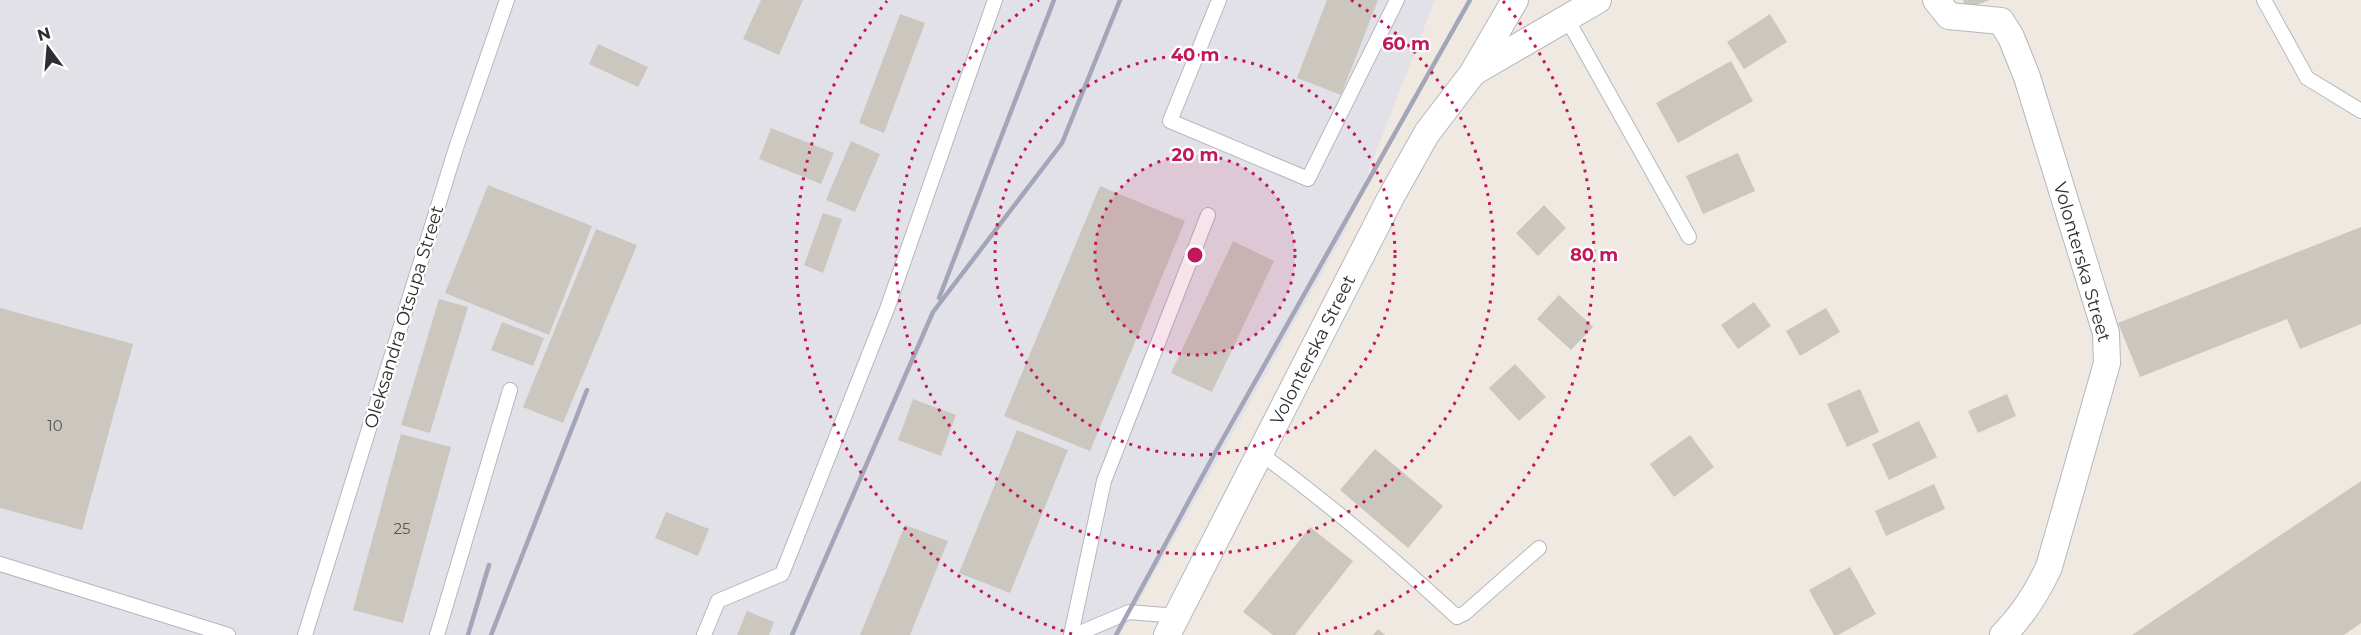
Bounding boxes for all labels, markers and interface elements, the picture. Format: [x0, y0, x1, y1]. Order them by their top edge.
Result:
north arrow [18, 18, 78, 78]
text: N [35, 23, 53, 45]
text: 60 m [1382, 33, 1430, 55]
text: 40 m [1171, 44, 1219, 66]
text: 20 m [1172, 144, 1218, 166]
street label: Volonterska Street [2049, 180, 2115, 344]
street label: Oleksandra Otsupa Street [360, 203, 448, 431]
text: 80 m [1570, 244, 1618, 266]
centre of rings [1185, 245, 1205, 265]
street label: Volonterska Street [1266, 271, 1360, 429]
house number: 10 [47, 416, 63, 435]
house number: 25 [393, 519, 411, 538]

